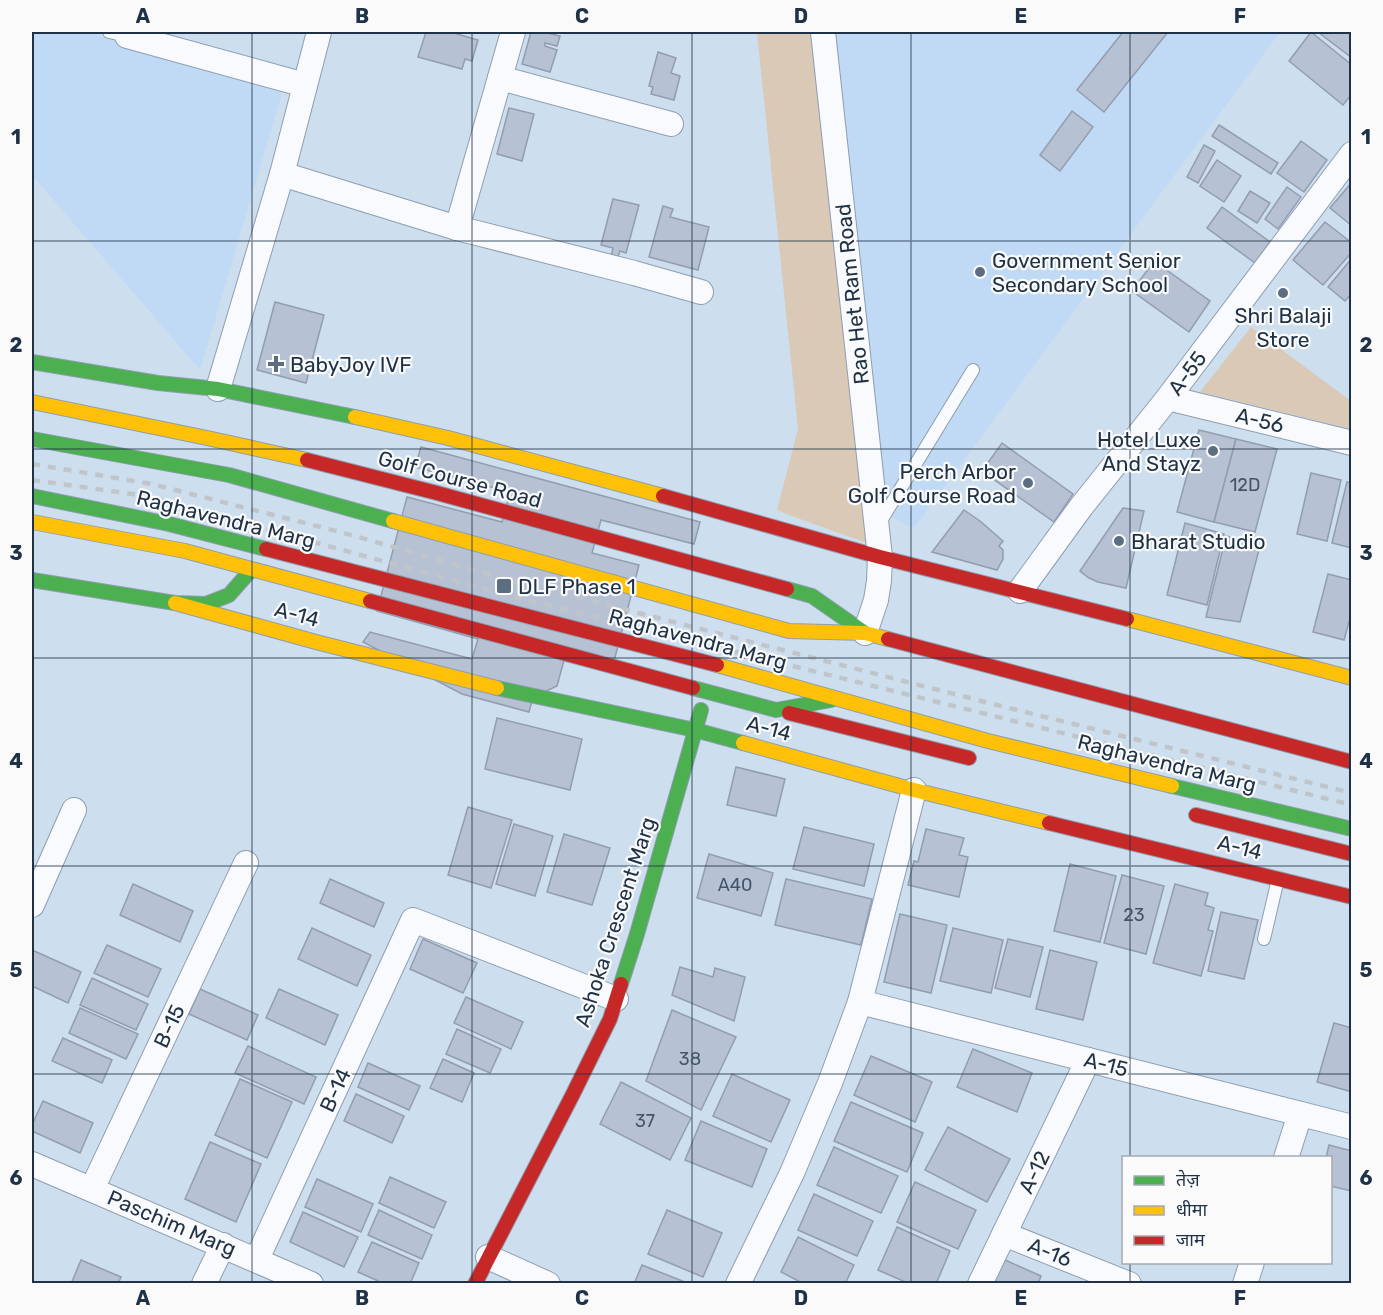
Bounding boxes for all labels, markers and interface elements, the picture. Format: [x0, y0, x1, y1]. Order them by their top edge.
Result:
text: A [136, 4, 151, 28]
text: B [355, 4, 369, 28]
text: C [575, 4, 589, 28]
text: D [794, 4, 808, 28]
text: E [1015, 4, 1027, 28]
text: F [1234, 4, 1246, 28]
text: 1 [11, 125, 21, 149]
text: 1 [1361, 125, 1371, 149]
street label: Rao Het Ram Road [830, 202, 874, 386]
place label: Government Senior Secondary School [992, 248, 1181, 297]
marker: Government Senior Secondary School [973, 265, 987, 279]
marker: Shri Balaji Store [1276, 286, 1290, 300]
place label: Shri Balaji Store [1235, 303, 1332, 352]
text: 2 [10, 333, 23, 357]
text: 2 [1360, 333, 1373, 357]
street label: A-55 [1162, 346, 1212, 400]
place label: BabyJoy IVF [290, 352, 412, 377]
marker: BabyJoy IVF [267, 355, 285, 373]
street label: A-56 [1233, 402, 1287, 438]
place label: Hotel Luxe And Stayz [1097, 427, 1201, 476]
marker: Hotel Luxe And Stayz [1206, 444, 1220, 458]
street label: Golf Course Road [375, 445, 545, 513]
place label: Perch Arbor Golf Course Road [848, 459, 1016, 508]
house number: 12D [1230, 474, 1260, 496]
marker: Perch Arbor Golf Course Road [1021, 476, 1035, 490]
street label: Raghavendra Marg [134, 485, 318, 553]
place label: Bharat Studio [1131, 529, 1266, 554]
marker: Bharat Studio [1112, 534, 1126, 548]
text: 3 [9, 541, 23, 565]
text: 3 [1359, 541, 1373, 565]
place label: DLF Phase 1 [518, 574, 636, 599]
marker: DLF Phase 1 [495, 577, 513, 595]
street label: A-14 [272, 596, 322, 632]
street label: Raghavendra Marg [606, 603, 790, 675]
street label: A-14 [744, 710, 794, 746]
street label: Raghavendra Marg [1075, 729, 1259, 797]
text: 4 [9, 749, 23, 773]
text: 4 [1359, 749, 1373, 773]
street label: Ashoka Crescent Marg [569, 814, 661, 1030]
street label: A-14 [1215, 829, 1265, 865]
house number: A40 [718, 874, 752, 896]
house number: 23 [1123, 904, 1145, 926]
text: 5 [10, 958, 23, 982]
text: 5 [1360, 958, 1373, 982]
street label: B-15 [148, 1000, 190, 1052]
street label: A-15 [1081, 1046, 1131, 1082]
house number: 38 [679, 1048, 701, 1070]
street label: B-14 [314, 1064, 356, 1116]
house number: 37 [635, 1110, 655, 1132]
street label: A-12 [1013, 1147, 1055, 1197]
legend [1122, 1156, 1332, 1264]
text: 6 [9, 1166, 23, 1190]
text: 6 [1359, 1166, 1373, 1190]
text: तेज़ [1176, 1169, 1200, 1191]
street label: Paschim Marg [104, 1185, 240, 1261]
text: धीमा [1176, 1199, 1207, 1221]
text: जाम [1176, 1229, 1206, 1251]
street label: A-16 [1025, 1232, 1075, 1272]
text: A [136, 1286, 151, 1310]
text: B [355, 1286, 369, 1310]
text: C [575, 1286, 589, 1310]
text: D [794, 1286, 808, 1310]
text: E [1015, 1286, 1027, 1310]
text: F [1234, 1286, 1246, 1310]

